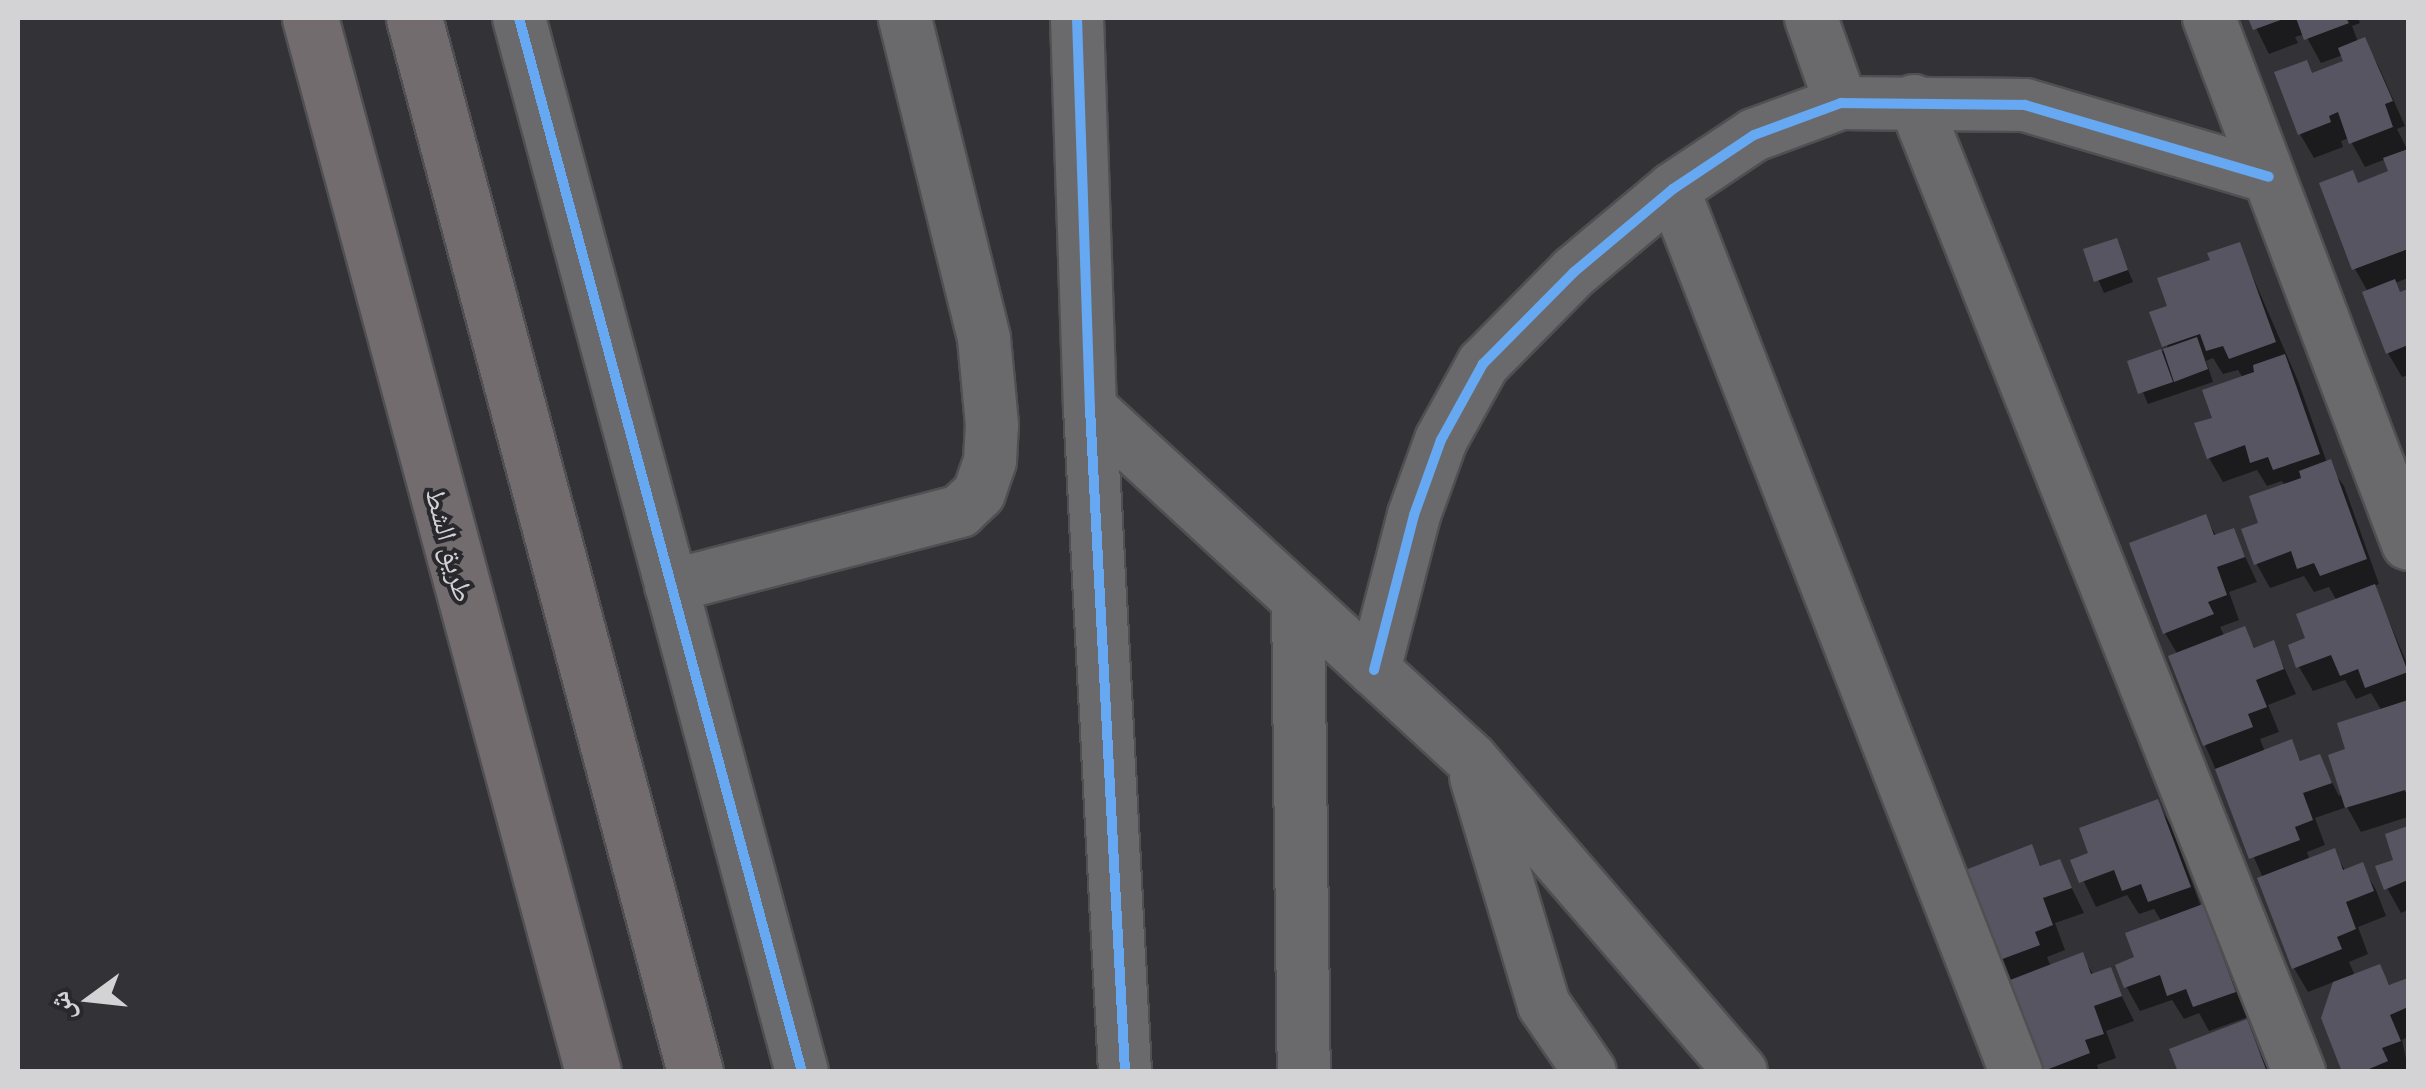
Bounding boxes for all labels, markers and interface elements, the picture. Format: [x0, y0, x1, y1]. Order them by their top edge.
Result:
street label: طريق الشط [419, 484, 481, 606]
north arrow [40, 949, 140, 1049]
text: ش [39, 987, 83, 1026]

